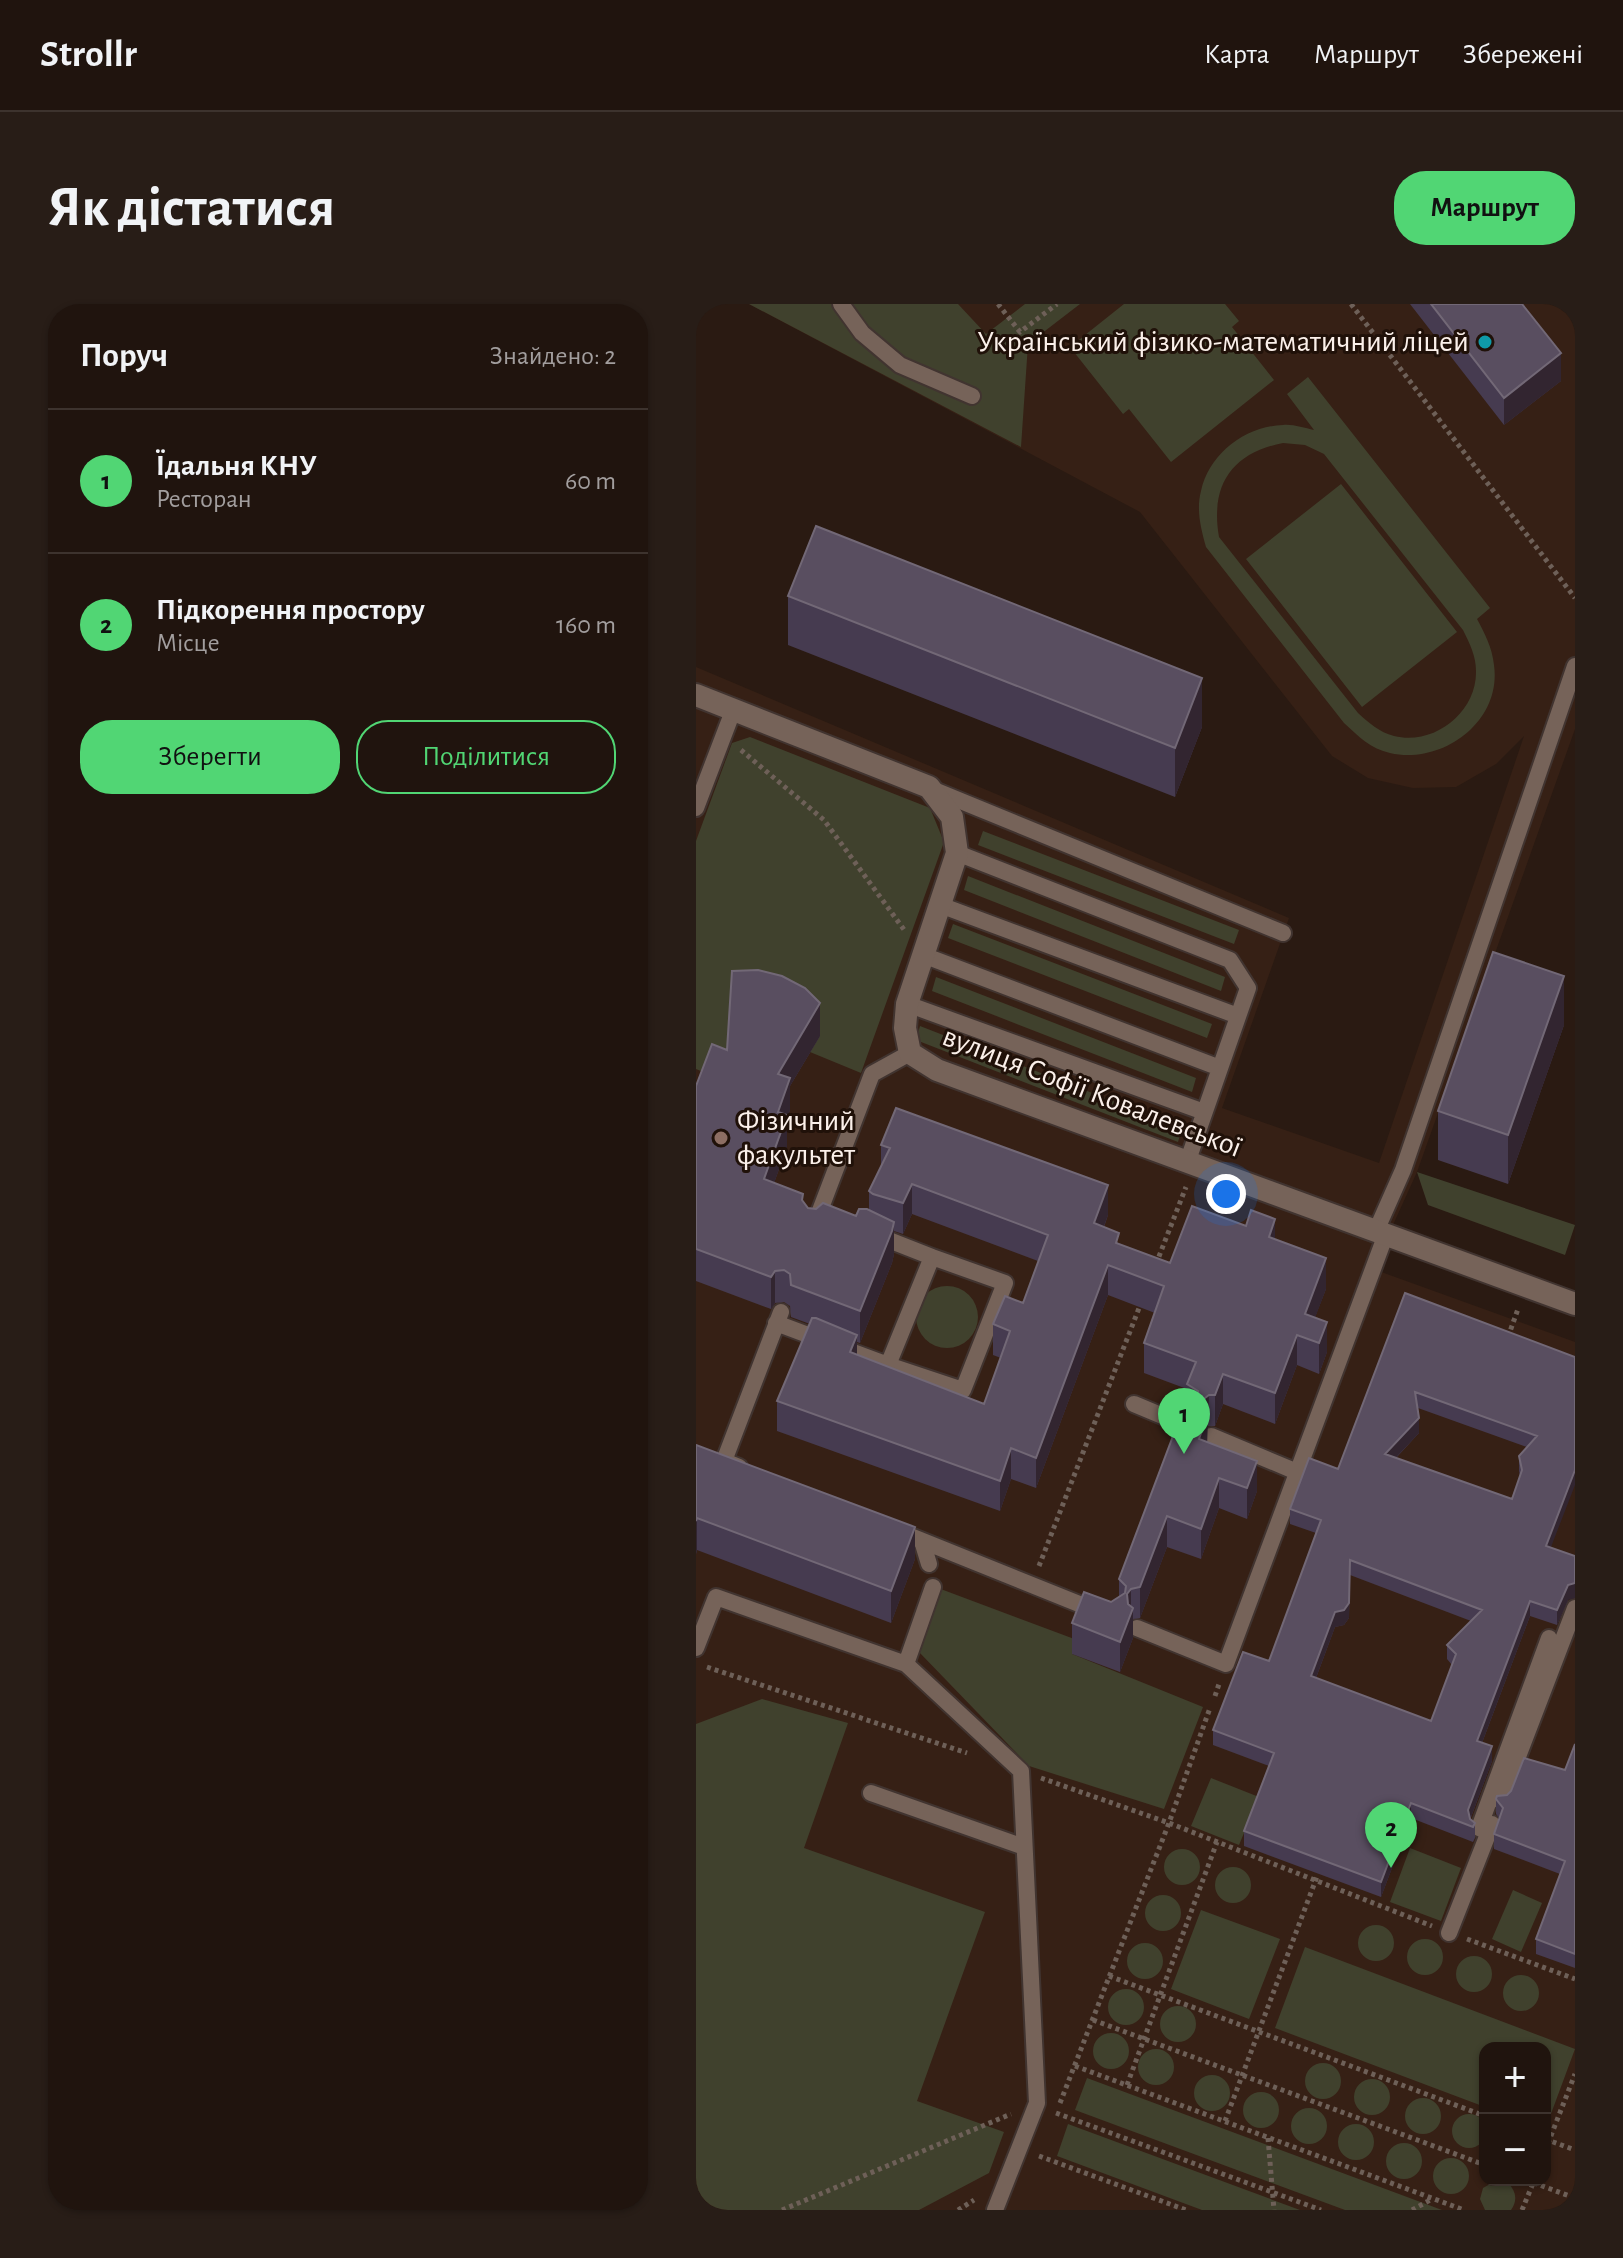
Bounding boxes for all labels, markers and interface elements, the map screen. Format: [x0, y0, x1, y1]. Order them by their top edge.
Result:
text: Strollr [40, 36, 137, 74]
text: Карта [1204, 41, 1270, 69]
text: Маршрут [1314, 41, 1419, 69]
text: Збережені [1463, 41, 1583, 69]
button: Маршрут [1394, 171, 1575, 245]
text: Як дістатися [48, 180, 335, 236]
place label: Український фізико-математичний ліцей [977, 327, 1469, 357]
marker: Український фізико-математичний ліцей [1476, 333, 1494, 351]
text: Поруч [80, 339, 168, 373]
text: Знайдено: 2 [490, 343, 616, 369]
text: Їдальня КНУ [156, 451, 317, 481]
text: 1 [101, 468, 111, 494]
text: 60 m [565, 468, 616, 494]
text: Ресторан [156, 486, 252, 512]
text: Підкорення простору [156, 595, 425, 625]
text: 2 [100, 612, 112, 638]
text: 160 m [556, 612, 616, 638]
text: Місце [156, 630, 220, 656]
button: Зберегти [80, 720, 340, 794]
button: Поділитися [356, 720, 616, 794]
street label: вулиця Софії Ковалевської [938, 1021, 1246, 1163]
place label: Фізичний факультет [737, 1106, 855, 1170]
marker: Фізичний факультет [712, 1129, 730, 1147]
your location [1206, 1174, 1246, 1214]
pin: 1 [1158, 1388, 1210, 1454]
pin: 2 [1365, 1802, 1417, 1868]
map controls [1479, 2042, 1551, 2186]
button: + [1479, 2042, 1551, 2114]
button: − [1479, 2114, 1551, 2186]

